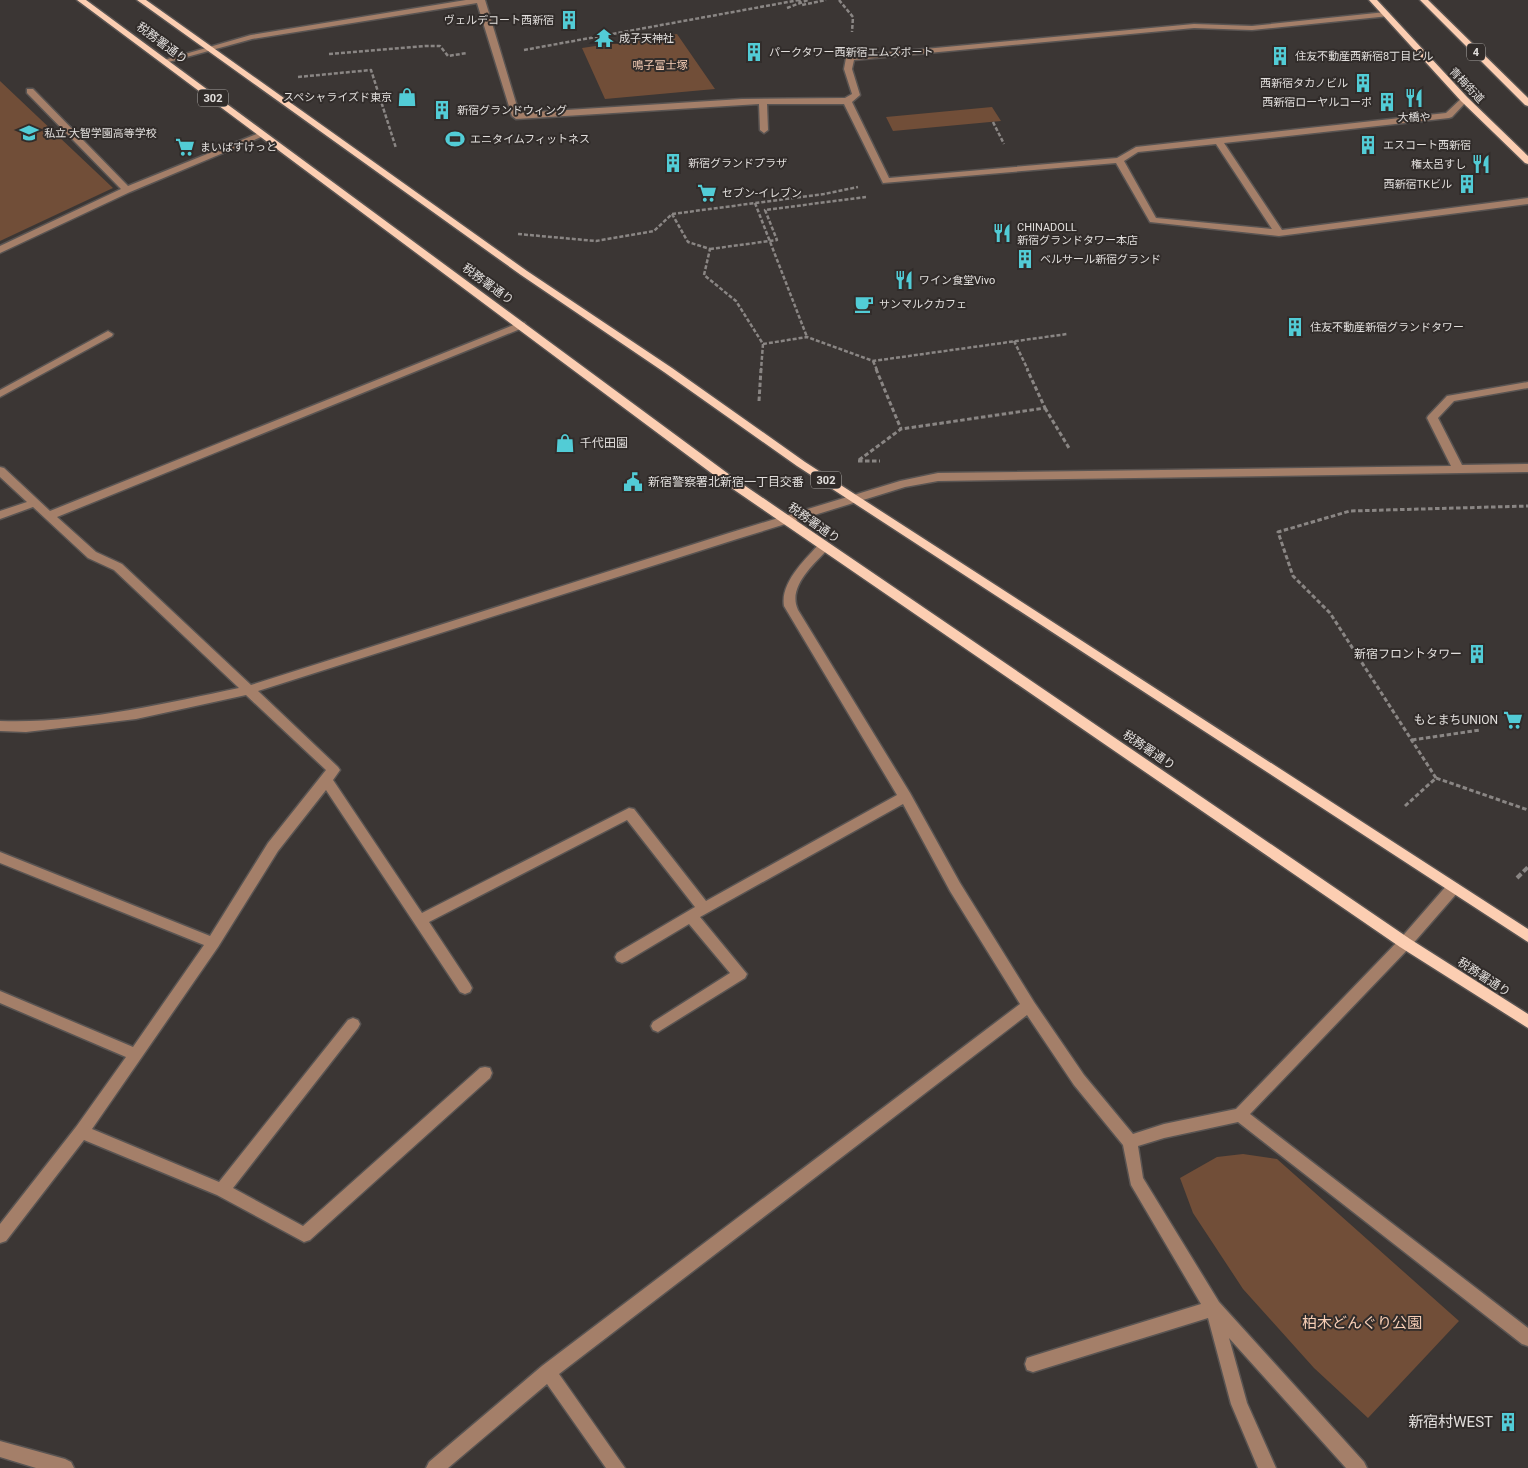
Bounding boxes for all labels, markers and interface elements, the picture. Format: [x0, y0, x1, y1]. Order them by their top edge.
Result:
building icon: ヴェルデコート西新宿 [558, 9, 580, 31]
place label: ヴェルデコート西新宿 [444, 14, 554, 27]
street label: 税務署通り [134, 19, 190, 67]
temple icon: 成子天神社 [593, 27, 615, 49]
place label: 成子天神社 [619, 32, 674, 45]
building icon: パークタワー西新宿エムズポート [743, 41, 765, 63]
road number: 4 [1467, 44, 1485, 61]
building icon: 住友不動産西新宿8丁目ビル [1269, 45, 1291, 67]
place label: パークタワー西新宿エムズポート [769, 46, 934, 59]
place label: 住友不動産西新宿8丁目ビル [1295, 50, 1433, 63]
park label: 鳴子富士塚 [633, 59, 688, 72]
street label: 青梅街道 [1447, 65, 1487, 106]
building icon: 西新宿タカノビル [1352, 72, 1374, 94]
place label: 西新宿タカノビル [1260, 77, 1348, 90]
shop icon: スペシャライズド東京 [396, 86, 418, 108]
restaurant icon: 大橋や [1403, 87, 1425, 109]
road number: 302 [198, 90, 228, 106]
place label: スペシャライズド東京 [283, 91, 392, 104]
building icon: 西新宿ローヤルコーポ [1376, 91, 1398, 113]
place label: 西新宿ローヤルコーポ [1262, 96, 1372, 109]
building icon: 新宿グランドウィング [431, 99, 453, 121]
place label: 新宿グランドウィング [457, 104, 567, 117]
place label: 大橋や [1398, 111, 1431, 124]
school or university icon: 私立 大智学園高等学校 [18, 122, 40, 144]
place label: 私立 大智学園高等学校 [44, 127, 157, 140]
sports icon: エニタイムフィットネス [444, 128, 466, 150]
place label: エニタイムフィットネス [470, 133, 590, 146]
building icon: エスコート西新宿 [1357, 134, 1379, 156]
supermarket icon: まいばすけっと [174, 136, 196, 158]
place label: エスコート西新宿 [1383, 139, 1471, 152]
place label: まいばすけっと [200, 141, 277, 154]
building icon: 新宿グランドプラザ [662, 152, 684, 174]
restaurant icon: 権太呂すし [1470, 153, 1492, 175]
place label: 新宿グランドプラザ [688, 157, 787, 170]
place label: 権太呂すし [1411, 158, 1466, 171]
building icon: 西新宿TKビル [1456, 173, 1478, 195]
place label: 西新宿TKビル [1384, 178, 1452, 191]
supermarket icon: セブン-イレブン [696, 182, 718, 204]
place label: セブン-イレブン [722, 187, 802, 200]
place label: CHINADOLL 新宿グランドタワー本店 [1017, 221, 1138, 247]
restaurant icon: CHINADOLL 新宿グランドタワー本店 [991, 222, 1013, 244]
building icon: ベルサール新宿グランド [1014, 248, 1036, 270]
place label: ベルサール新宿グランド [1040, 253, 1161, 266]
street label: 税務署通り [460, 261, 516, 307]
restaurant icon: ワイン食堂Vivo [893, 269, 915, 291]
place label: ワイン食堂Vivo [919, 274, 995, 287]
cafe icon: サンマルクカフェ [853, 293, 875, 315]
place label: サンマルクカフェ [879, 298, 967, 311]
building icon: 住友不動産新宿グランドタワー [1284, 316, 1306, 338]
place label: 住友不動産新宿グランドタワー [1310, 321, 1464, 334]
shop icon: 千代田園 [554, 432, 576, 454]
place label: 千代田園 [580, 436, 628, 450]
public building icon: 新宿警察署北新宿一丁目交番 [622, 471, 644, 493]
road number: 302 [811, 472, 841, 488]
place label: 新宿警察署北新宿一丁目交番 [648, 475, 804, 489]
street label: 税務署通り [785, 500, 843, 546]
building icon: 新宿フロントタワー [1466, 643, 1488, 665]
place label: 新宿フロントタワー [1354, 647, 1462, 661]
supermarket icon: もとまちUNION [1502, 709, 1524, 731]
place label: もとまちUNION [1414, 713, 1498, 727]
street label: 税務署通り [1120, 727, 1178, 773]
street label: 税務署通り [1455, 955, 1513, 999]
park label: 柏木どんぐり公園 [1302, 1314, 1422, 1332]
building icon: 新宿村WEST [1497, 1411, 1519, 1433]
place label: 新宿村WEST [1408, 1413, 1493, 1431]

